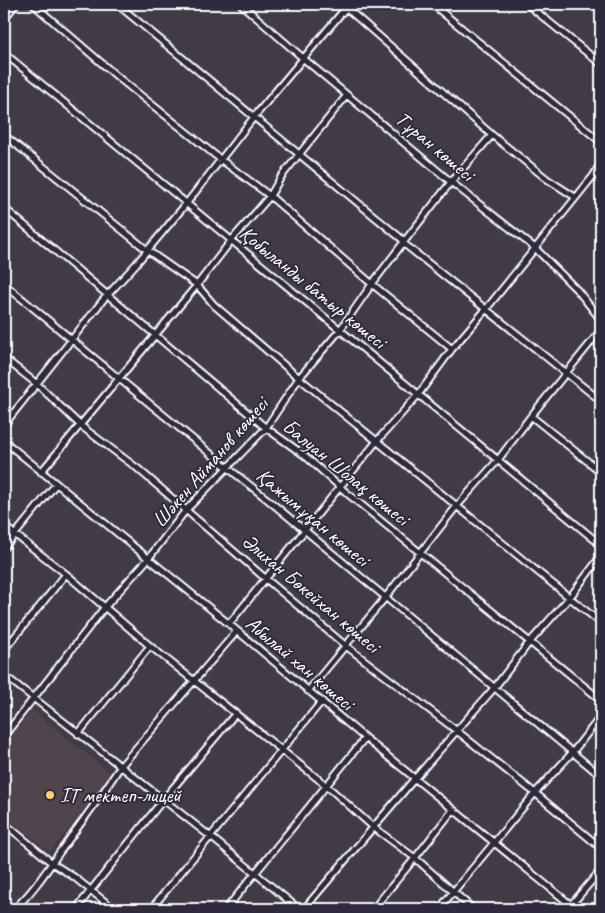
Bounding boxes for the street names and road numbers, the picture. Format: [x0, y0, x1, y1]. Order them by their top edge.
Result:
street label: Тұран көшесі [390, 105, 482, 189]
street label: Қобыланды батыр көшесі [234, 220, 394, 356]
street label: Шәкен Айманов көшесі [146, 389, 276, 532]
street label: Балуан Шолақ көшесі [277, 413, 417, 533]
street label: Қажымұқан көшесі [251, 462, 377, 574]
street label: Әлихан Бөкейхан көшесі [237, 528, 388, 660]
street label: Абылай хан көшесі [241, 610, 362, 718]

